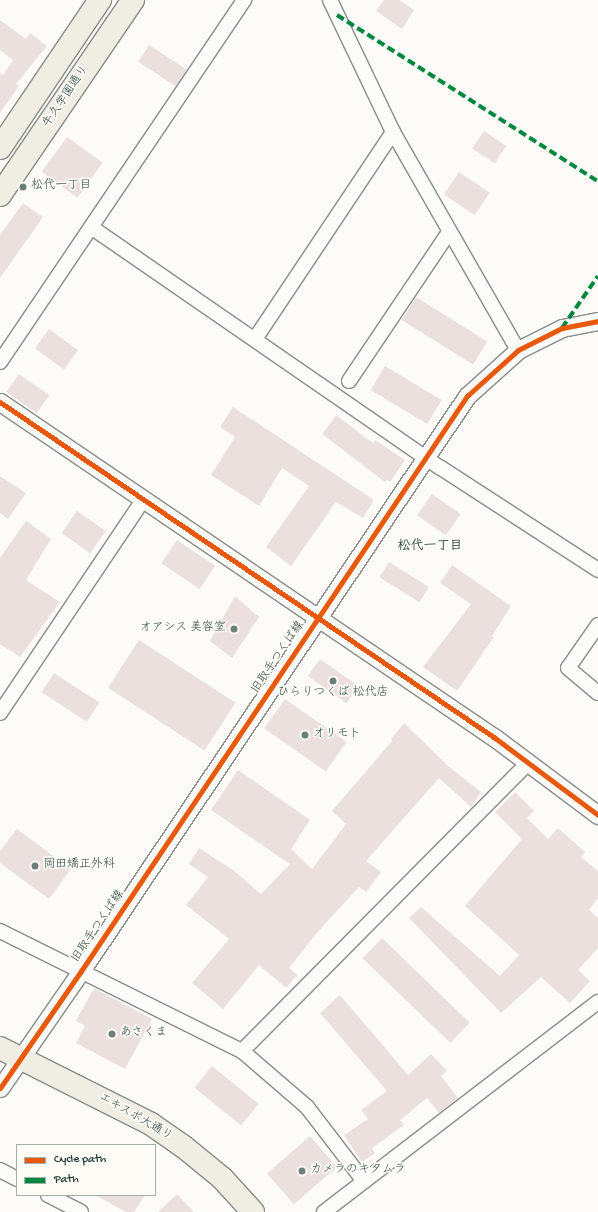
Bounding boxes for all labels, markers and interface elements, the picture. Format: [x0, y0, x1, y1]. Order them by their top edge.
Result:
street label: 牛久学園通り [41, 63, 93, 131]
place label: 松代一丁目 [31, 180, 91, 194]
marker: 松代一丁目 [18, 182, 28, 192]
district label: 松代一丁目 [398, 539, 462, 555]
street label: 旧取手つくば線 [250, 619, 308, 697]
place label: オアシス 美容室 [139, 622, 226, 636]
marker: オアシス 美容室 [229, 624, 239, 634]
marker: ひらりつくば 松代店 [328, 676, 338, 686]
place label: ひらりつくば 松代店 [278, 687, 388, 701]
place label: オリモト [313, 728, 361, 742]
marker: オリモト [300, 730, 310, 740]
place label: 岡田矯正外科 [43, 859, 115, 873]
marker: 岡田矯正外科 [30, 861, 40, 871]
street label: 旧取手つくば線 [70, 888, 128, 966]
place label: あさくま [120, 1027, 168, 1041]
marker: あさくま [107, 1029, 117, 1039]
street label: エキスポ大通り [95, 1091, 175, 1145]
legend [16, 1144, 156, 1196]
text: Cycle path [54, 1153, 106, 1167]
place label: カメラのキタムラ [310, 1164, 406, 1178]
marker: カメラのキタムラ [297, 1166, 307, 1176]
text: Path [54, 1173, 79, 1187]

